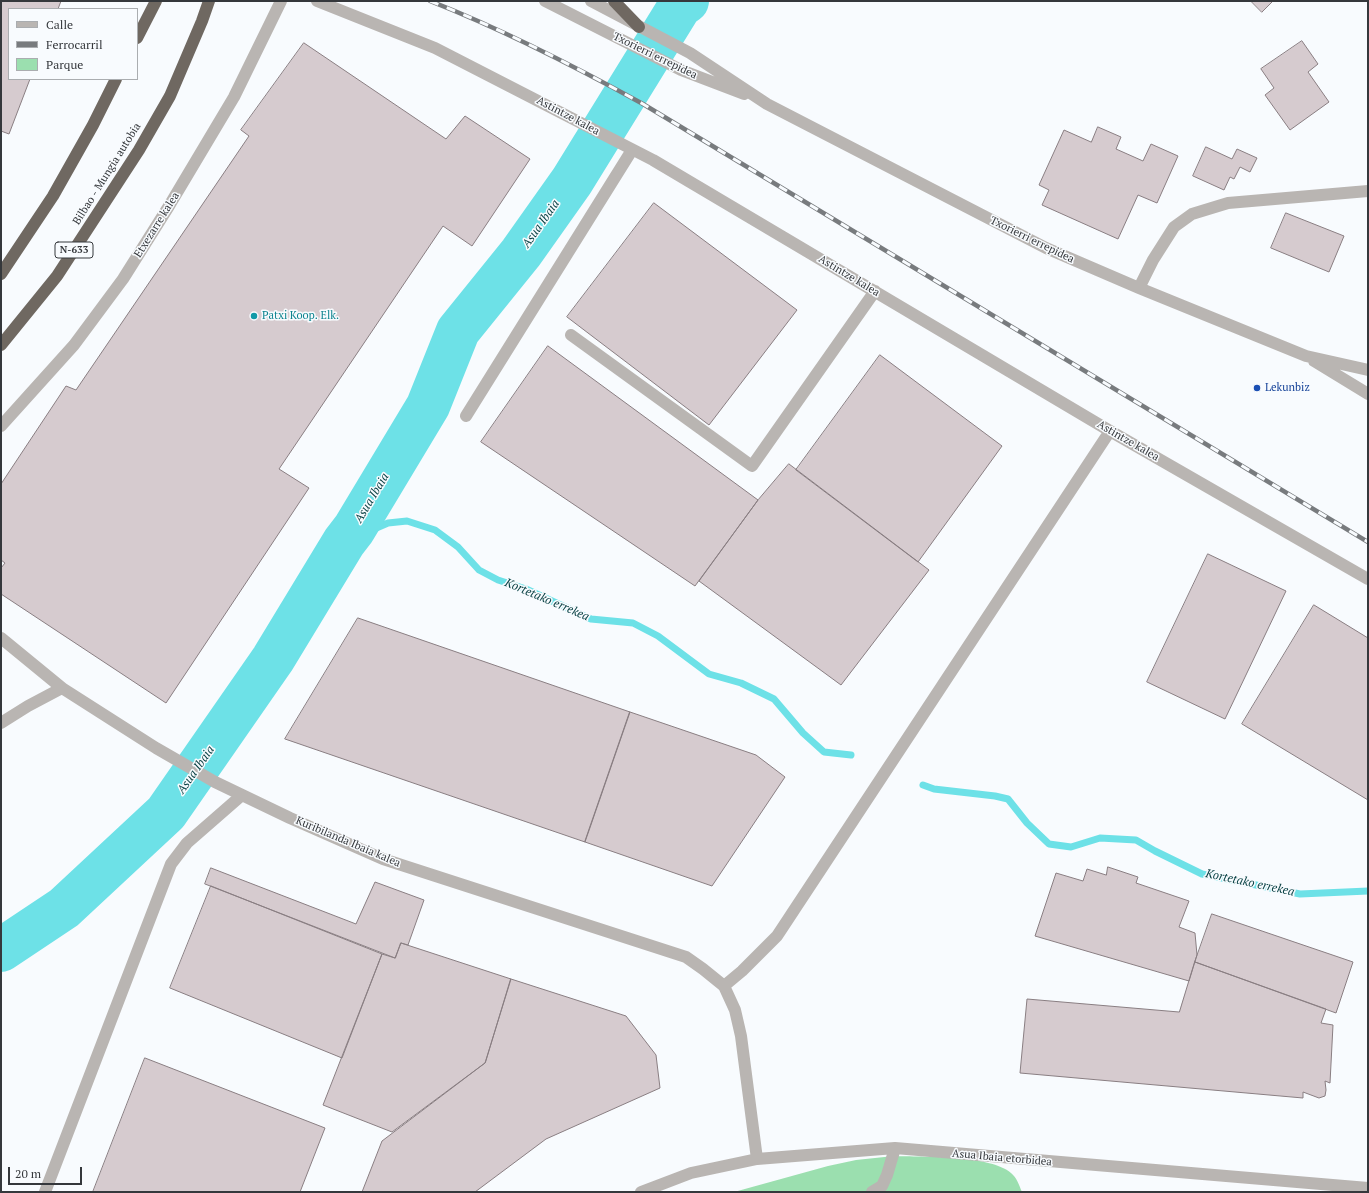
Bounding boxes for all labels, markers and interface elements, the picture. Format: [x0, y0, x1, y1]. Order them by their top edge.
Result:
legend [8, 8, 138, 80]
text: Calle [46, 17, 73, 32]
street label: Txorierri errepidea [611, 30, 699, 82]
text: Ferrocarril [46, 37, 103, 52]
text: Parque [46, 57, 83, 72]
street label: Astintze kalea [534, 94, 602, 138]
street label: Bilbao - Mungia autobia [70, 121, 144, 227]
street label: Etxezarre kalea [132, 190, 182, 260]
water label: Asua Ibaia [519, 197, 563, 251]
street label: Txorierri errepidea [988, 214, 1076, 266]
road number: N-633 [55, 242, 93, 258]
street label: Astintze kalea [816, 252, 882, 300]
place label: Patxi Koop. Elk. [262, 309, 339, 323]
marker: Patxi Koop. Elk. [249, 311, 259, 321]
place label: Lekunbiz [1265, 381, 1310, 395]
marker: Lekunbiz [1252, 383, 1262, 393]
street label: Astintze kalea [1095, 418, 1161, 464]
water label: Asua Ibaia [352, 471, 392, 525]
water label: Kortetako errekea [503, 576, 591, 624]
water label: Asua Ibaia [174, 743, 218, 797]
street label: Kuribilanda Ibaia kalea [294, 814, 402, 870]
water label: Kortetako errekea [1204, 867, 1296, 899]
street label: Asua Ibaia etorbidea [952, 1147, 1052, 1169]
scale bar [10, 1159, 84, 1185]
text: 20 m [15, 1166, 41, 1181]

